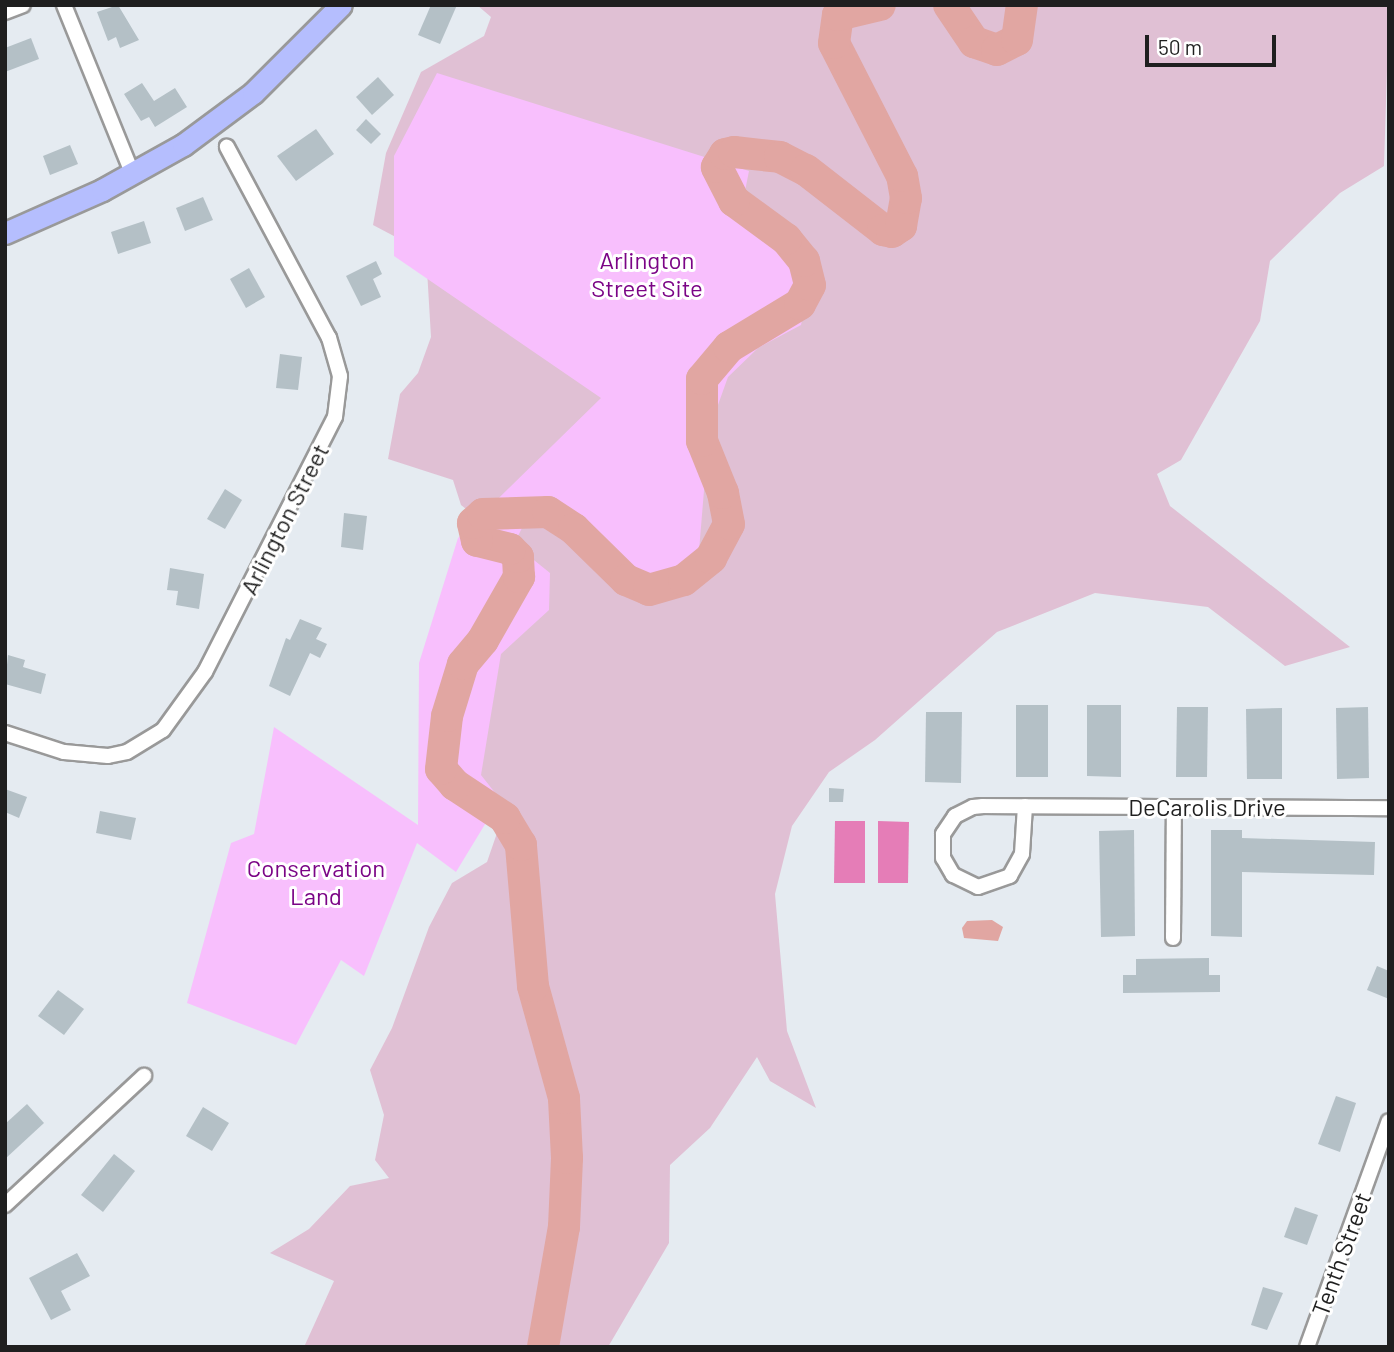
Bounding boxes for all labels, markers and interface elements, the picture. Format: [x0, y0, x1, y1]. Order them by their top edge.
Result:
scale bar [1149, 21, 1280, 65]
text: 50 m [1158, 34, 1202, 59]
park label: Arlington Street Site [591, 246, 703, 302]
street label: Arlington Street [234, 439, 334, 599]
street label: DeCarolis Drive [1128, 793, 1286, 821]
park label: Conservation Land [247, 854, 385, 910]
street label: Tenth Street [1305, 1188, 1377, 1320]

